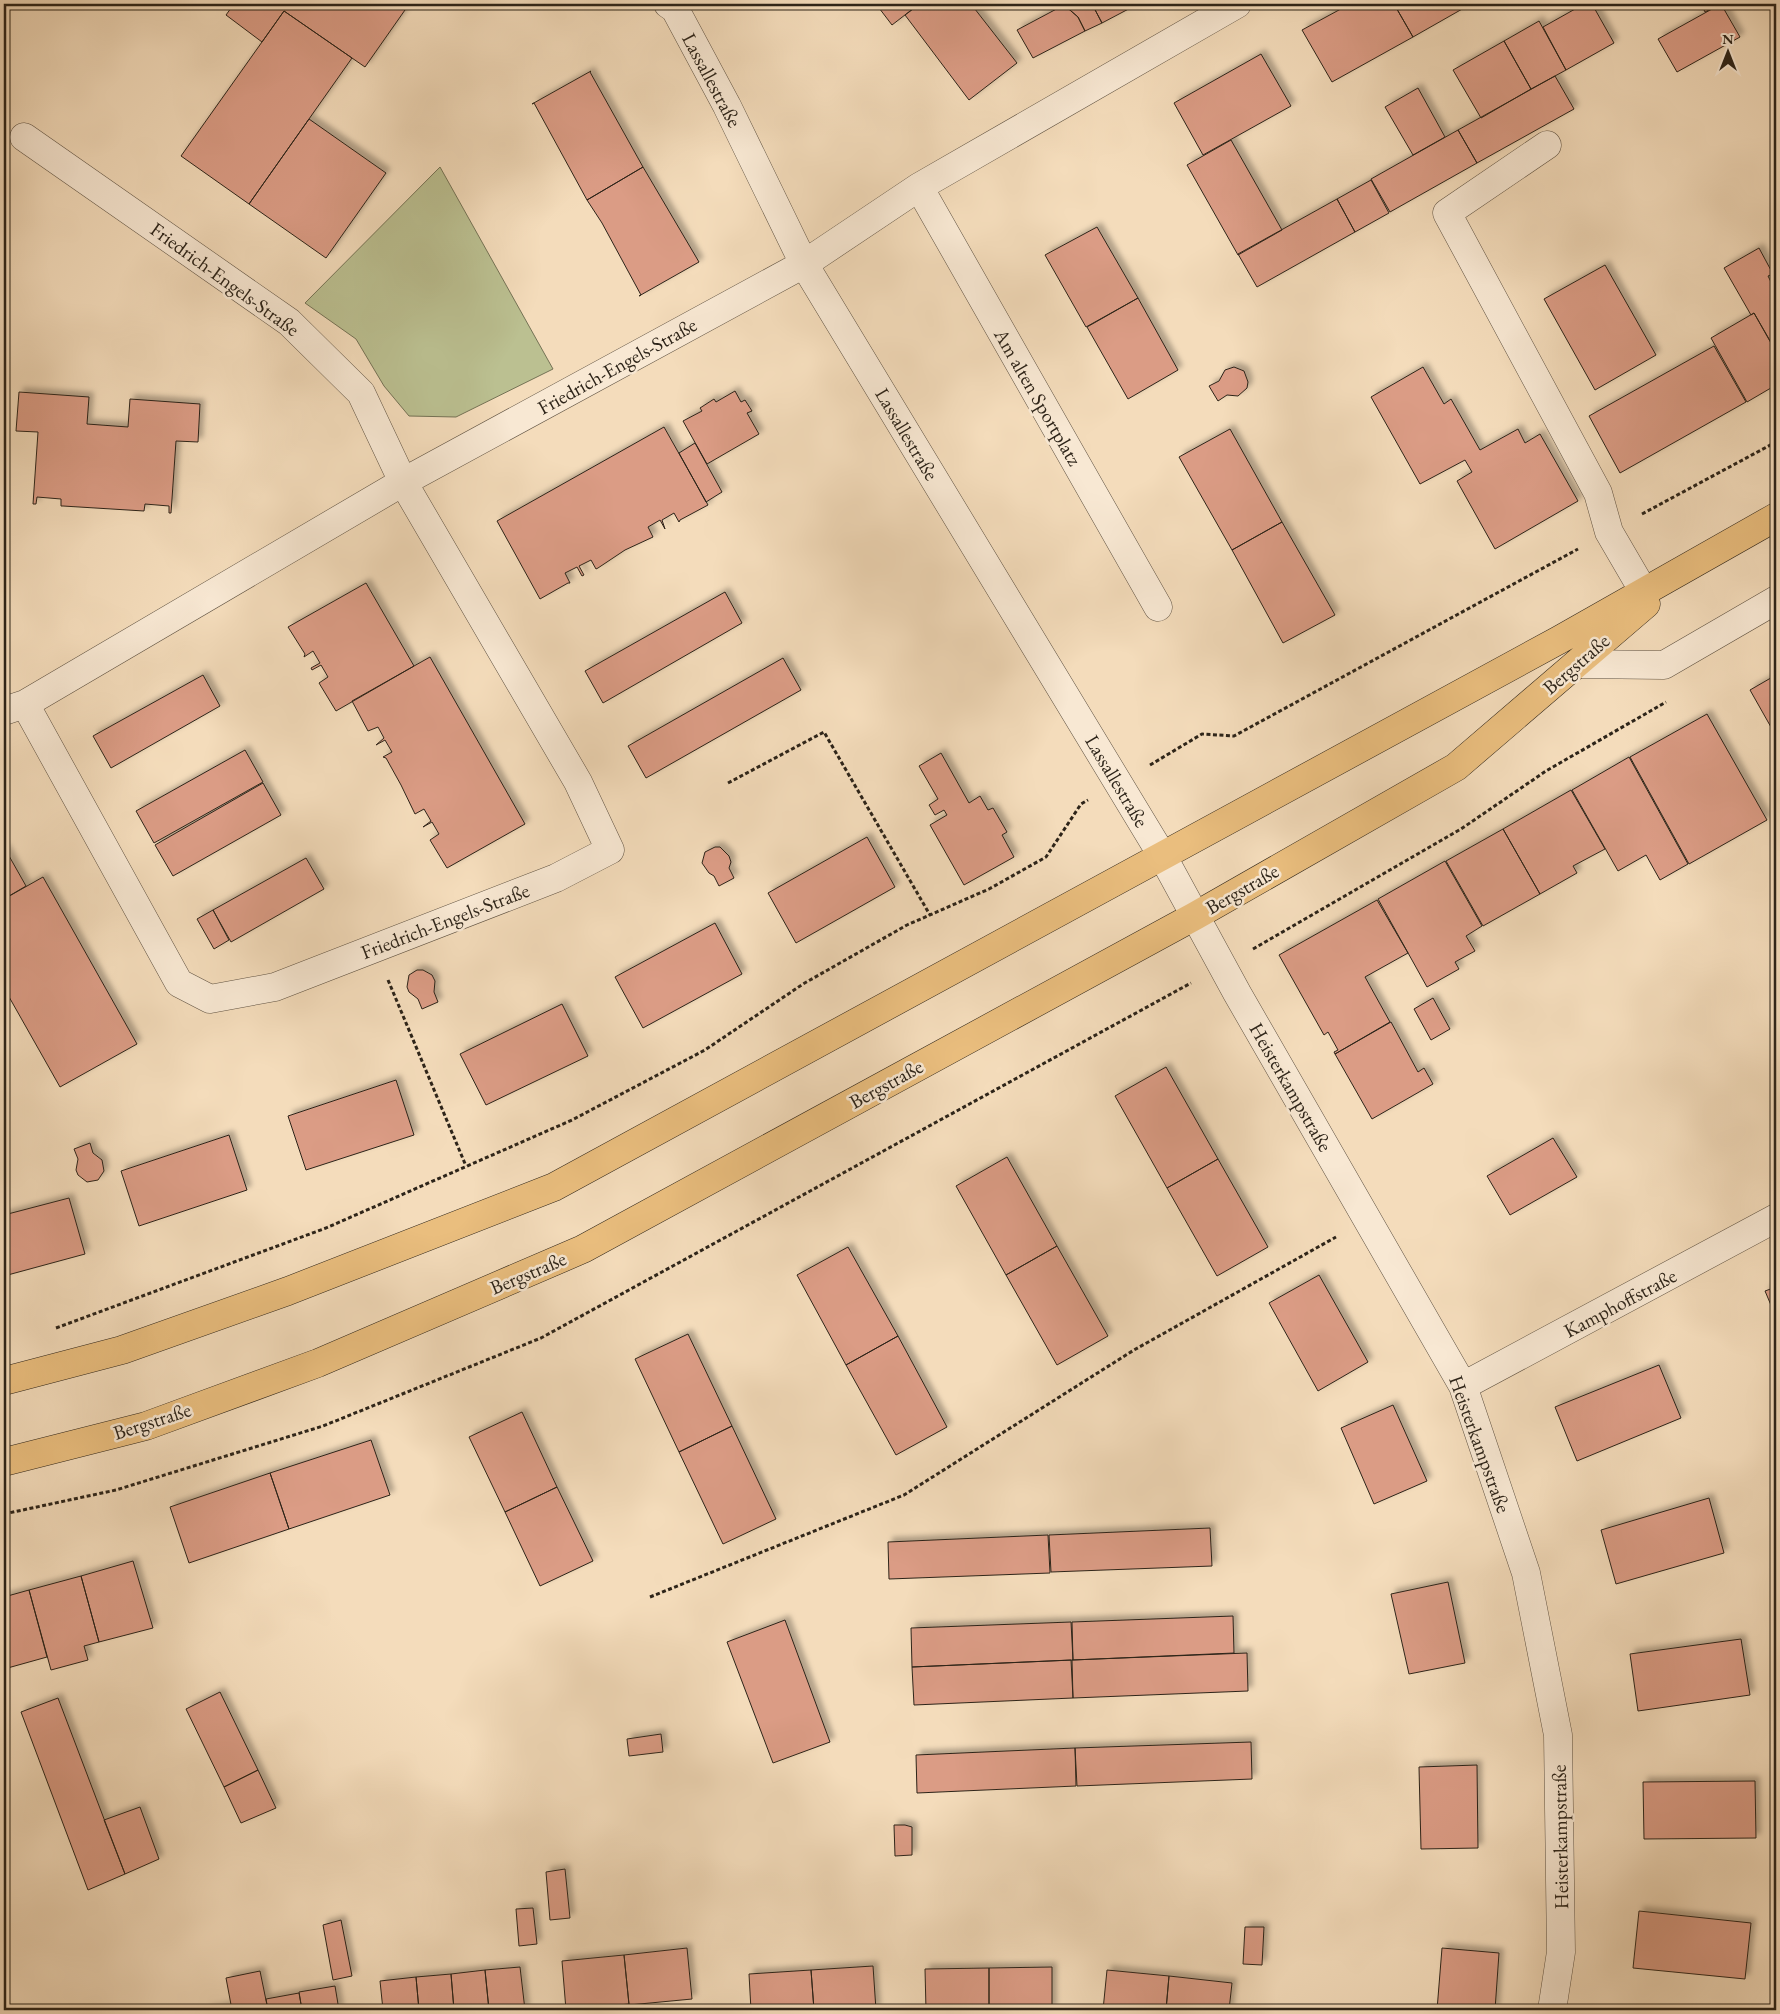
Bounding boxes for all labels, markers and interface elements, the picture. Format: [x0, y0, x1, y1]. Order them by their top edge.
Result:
street label: Lassallestraße [676, 28, 748, 132]
north arrow [1702, 28, 1752, 78]
text: N [1722, 30, 1734, 48]
street label: Friedrich-Engels-Straße [145, 216, 305, 342]
street label: Friedrich-Engels-Straße [533, 311, 701, 421]
street label: Am alten Sportplatz [988, 323, 1088, 471]
street label: Lassallestraße [869, 383, 945, 485]
street label: Bergstraße [1537, 628, 1615, 700]
street label: Lassallestraße [1079, 730, 1155, 832]
street label: Bergstraße [1201, 858, 1283, 920]
street label: Friedrich-Engels-Straße [357, 877, 533, 965]
street label: Heisterkampstraße [1244, 1018, 1339, 1156]
street label: Bergstraße [845, 1053, 928, 1115]
street label: Bergstraße [486, 1245, 570, 1301]
street label: Kamphoffstraße [1559, 1262, 1681, 1344]
street label: Heisterkampstraße [1443, 1372, 1517, 1517]
street label: Bergstraße [110, 1396, 194, 1446]
street label: Heisterkampstraße [1546, 1764, 1574, 1910]

